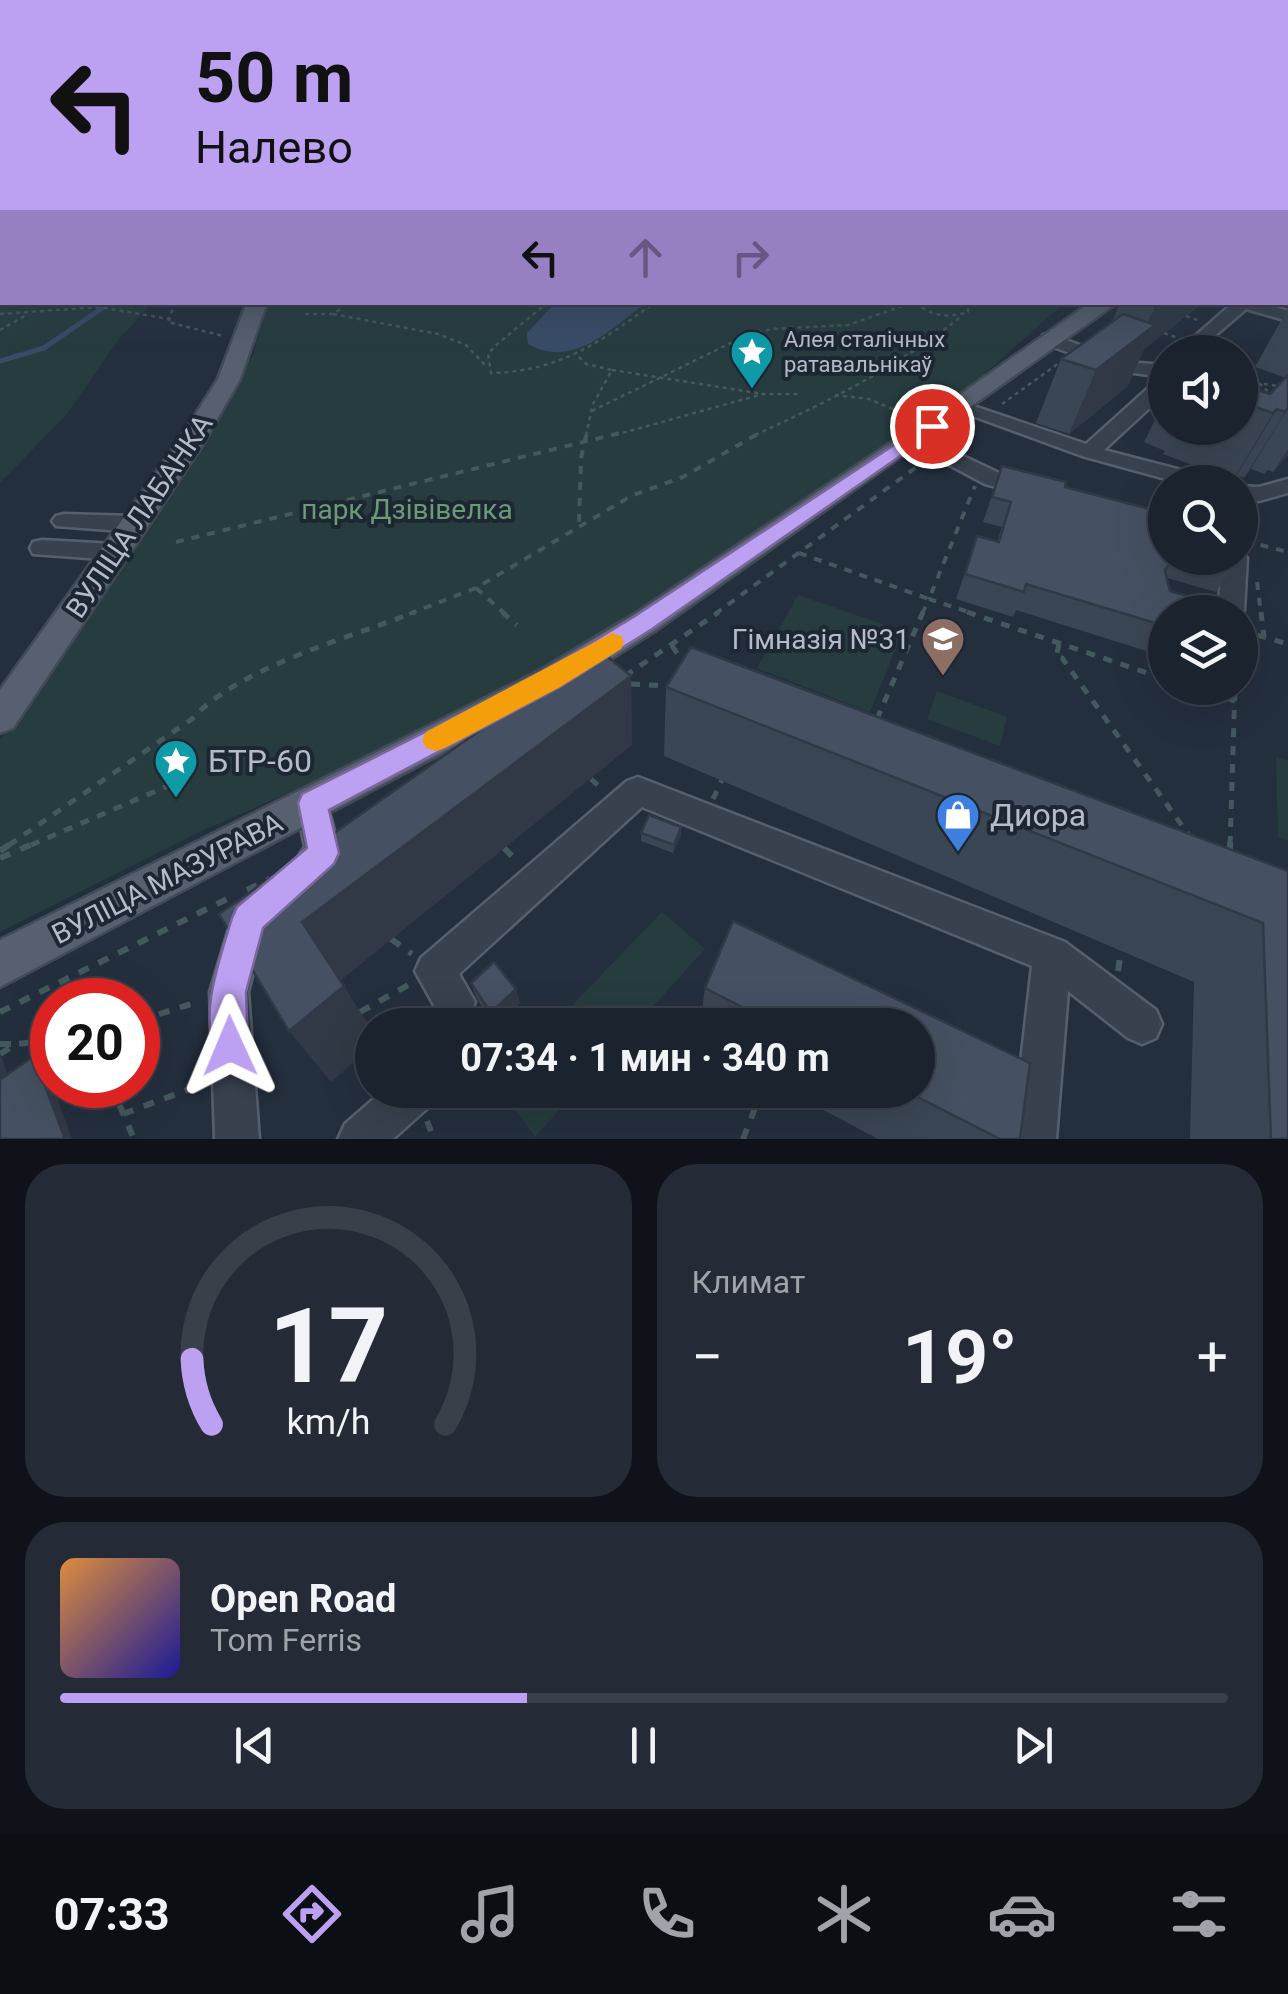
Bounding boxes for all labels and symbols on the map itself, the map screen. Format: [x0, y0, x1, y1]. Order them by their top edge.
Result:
place label: Алея сталічных ратавальнікаў [784, 327, 945, 377]
place icon: Алея сталічных ратавальнікаў [729, 329, 775, 390]
pin [890, 384, 975, 469]
street label: ВУЛІЦА ЛАБАНКА [59, 408, 220, 624]
park label: парк Дзівівелка [301, 493, 513, 526]
school or university icon: Гімназія №31 [920, 616, 966, 677]
place label: Гімназія №31 [732, 623, 910, 656]
place icon: БТР-60 [153, 738, 199, 799]
place label: БТР-60 [208, 742, 312, 780]
shop icon: Диора [935, 792, 981, 853]
place label: Диора [990, 796, 1086, 834]
street label: ВУЛІЦА МАЗУРАВА [46, 806, 288, 951]
speed limit sign: 20 [30, 978, 160, 1108]
position arrow [178, 994, 282, 1098]

